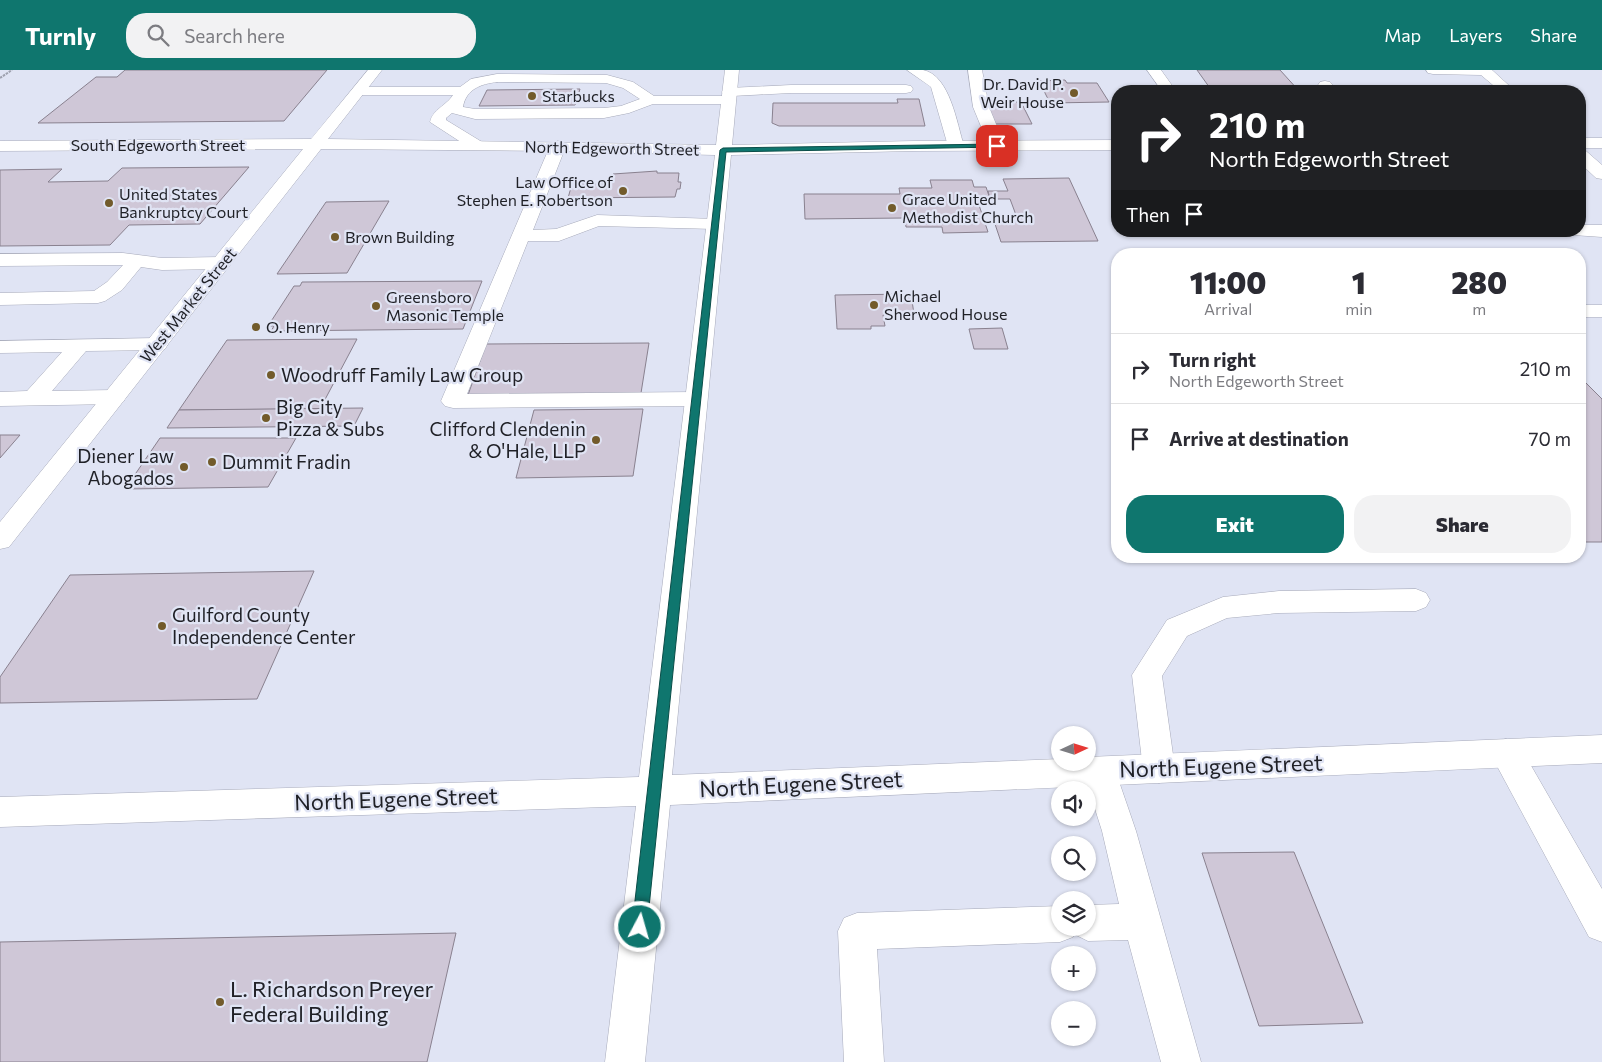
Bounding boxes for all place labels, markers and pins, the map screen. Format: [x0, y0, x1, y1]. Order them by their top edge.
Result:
place label: Dr. David P. Weir House [981, 74, 1064, 111]
place label: Starbucks [542, 86, 615, 105]
marker: Dr. David P. Weir House [1068, 87, 1080, 99]
marker: Starbucks [526, 90, 538, 102]
pin [976, 125, 1018, 167]
place label: Law Office of Stephen E. Robertson [457, 172, 614, 209]
place label: United States Bankruptcy Court [119, 184, 249, 221]
marker: Law Office of Stephen E. Robertson [617, 185, 629, 197]
place label: Grace United Methodist Church [902, 189, 1033, 226]
marker: United States Bankruptcy Court [103, 197, 115, 209]
marker: Grace United Methodist Church [886, 202, 898, 214]
place label: Brown Building [345, 227, 455, 246]
marker: Brown Building [329, 231, 341, 243]
place label: Michael Sherwood House [884, 286, 1008, 323]
place label: Greensboro Masonic Temple [386, 287, 504, 324]
marker: Michael Sherwood House [868, 299, 880, 311]
marker: Greensboro Masonic Temple [370, 300, 382, 312]
place label: O. Henry [266, 317, 330, 336]
marker: O. Henry [250, 321, 262, 333]
place label: Woodruff Family Law Group [281, 363, 523, 386]
marker: Woodruff Family Law Group [265, 369, 277, 381]
place label: Big City Pizza & Subs [276, 395, 384, 440]
marker: Big City Pizza & Subs [260, 412, 272, 424]
place label: Clifford Clendenin & O'Hale, LLP [430, 417, 586, 462]
marker: Clifford Clendenin & O'Hale, LLP [590, 434, 602, 446]
place label: Diener Law Abogados [77, 444, 174, 489]
place label: Dummit Fradin [222, 450, 351, 473]
marker: Dummit Fradin [206, 456, 218, 468]
marker: Diener Law Abogados [178, 461, 190, 473]
place label: Guilford County Independence Center [172, 603, 356, 648]
marker: Guilford County Independence Center [156, 620, 168, 632]
place label: L. Richardson Preyer Federal Building [230, 975, 434, 1027]
marker: L. Richardson Preyer Federal Building [214, 996, 226, 1008]

